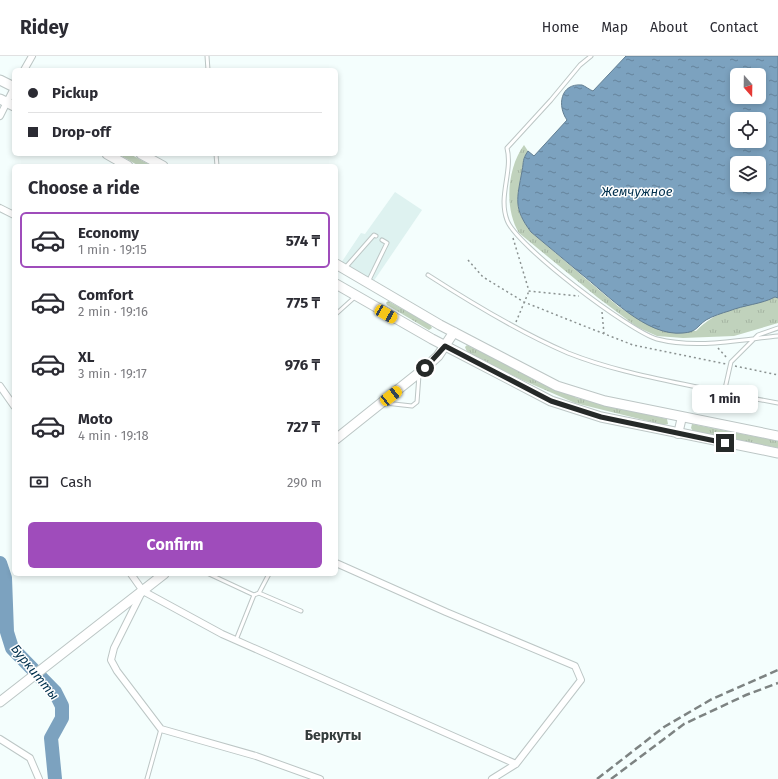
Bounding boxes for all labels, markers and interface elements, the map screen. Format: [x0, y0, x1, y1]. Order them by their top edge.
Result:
text: Ridey [20, 16, 69, 39]
text: Home [542, 19, 579, 36]
text: Map [601, 19, 628, 36]
text: About [650, 19, 688, 36]
text: Contact [710, 19, 758, 36]
north arrow [730, 68, 766, 104]
map controls [730, 68, 766, 192]
text: Pickup [52, 84, 98, 102]
button: locate [730, 112, 766, 148]
text: Drop-off [52, 123, 111, 141]
button: layers [730, 156, 766, 192]
text: Choose a ride [28, 177, 140, 199]
water label: Жемчужное [601, 184, 673, 199]
icon: car [30, 222, 66, 258]
text: Economy [78, 224, 139, 242]
text: 574 ₸ [286, 232, 320, 250]
text: 1 min · 19:15 [78, 242, 147, 257]
icon: car [30, 284, 66, 320]
text: Comfort [78, 286, 134, 304]
text: 775 ₸ [286, 294, 320, 312]
car [373, 303, 399, 325]
text: 2 min · 19:16 [78, 304, 148, 319]
icon: car [30, 346, 66, 382]
text: XL [78, 348, 94, 366]
text: 976 ₸ [285, 356, 320, 374]
route start [416, 359, 434, 377]
text: 3 min · 19:17 [78, 366, 147, 381]
car [378, 384, 404, 408]
callout: 1 min [692, 385, 758, 413]
text: 1 min [709, 391, 741, 406]
icon: car [30, 408, 66, 444]
text: Moto [78, 410, 113, 428]
text: 727 ₸ [287, 418, 320, 436]
text: 4 min · 19:18 [78, 428, 149, 443]
route end [716, 434, 734, 452]
icon: cash [28, 471, 50, 493]
text: Cash [60, 473, 92, 491]
text: 290 m [287, 475, 322, 490]
button: Confirm [28, 522, 322, 568]
water label: Буркитты [8, 641, 62, 703]
district label: Беркуты [305, 727, 361, 744]

